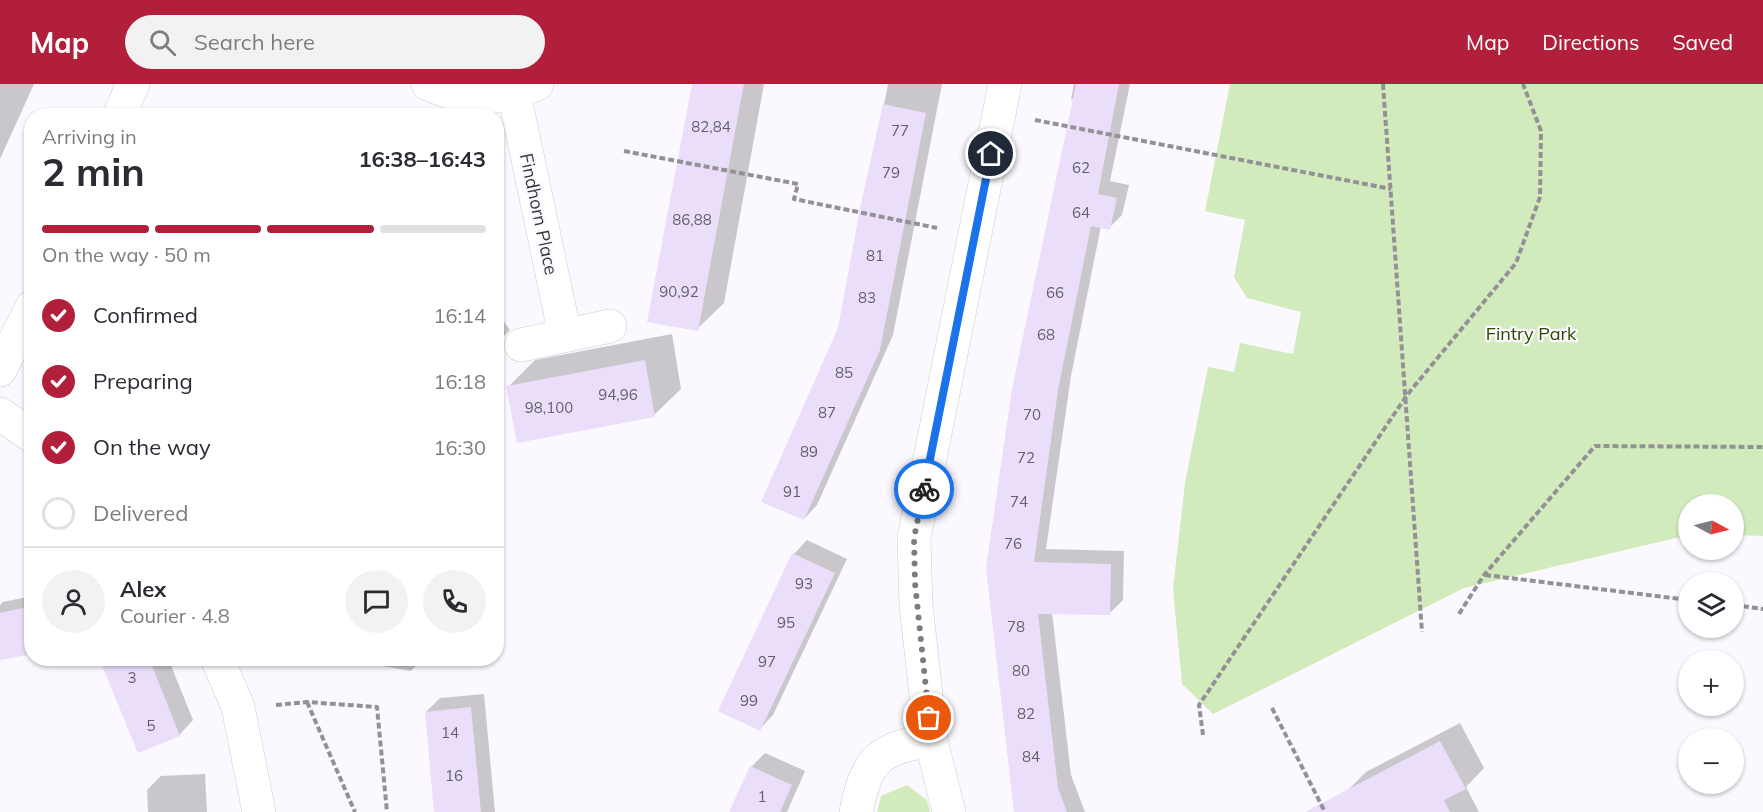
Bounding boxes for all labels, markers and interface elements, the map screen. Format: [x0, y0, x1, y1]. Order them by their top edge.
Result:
search box [125, 15, 545, 69]
text: Map [30, 25, 89, 60]
icon: search [146, 26, 179, 59]
text: Search here [194, 28, 315, 56]
text: Map [1466, 29, 1509, 55]
text: Directions [1542, 29, 1639, 55]
text: Saved [1672, 29, 1733, 55]
house number: 82,84 [691, 117, 731, 136]
house number: 77 [891, 121, 909, 140]
text: Arriving in [42, 124, 137, 149]
pin [965, 128, 1016, 179]
icon: home [974, 137, 1007, 170]
text: 16:38–16:43 [358, 145, 486, 173]
text: 2 min [42, 147, 145, 196]
street label: Findhorn Place [515, 151, 563, 277]
house number: 62 [1072, 158, 1090, 177]
house number: 79 [882, 163, 900, 182]
house number: 64 [1072, 203, 1090, 222]
house number: 86,88 [672, 210, 712, 229]
text: On the way · 50 m [42, 242, 211, 267]
house number: 81 [866, 246, 884, 265]
house number: 90,92 [659, 282, 699, 301]
house number: 66 [1046, 283, 1064, 302]
house number: 83 [858, 288, 876, 307]
icon: check [42, 299, 75, 332]
text: Confirmed [93, 301, 198, 329]
text: 16:14 [433, 303, 486, 328]
park label: Fintry Park [1486, 322, 1577, 345]
house number: 68 [1037, 325, 1055, 344]
house number: 85 [835, 363, 853, 382]
icon: check [42, 365, 75, 398]
text: Preparing [93, 367, 193, 395]
text: 16:18 [433, 369, 486, 394]
house number: 94,96 [598, 385, 638, 404]
house number: 98,100 [525, 398, 573, 417]
house number: 87 [818, 403, 836, 422]
house number: 70 [1023, 405, 1041, 424]
icon: check [42, 431, 75, 464]
text: On the way [93, 433, 211, 461]
text: 16:30 [433, 435, 486, 460]
house number: 89 [800, 442, 818, 461]
house number: 72 [1017, 448, 1035, 467]
courier [894, 459, 954, 519]
icon: bike [908, 473, 941, 506]
house number: 91 [783, 482, 801, 501]
house number: 74 [1010, 492, 1028, 511]
north arrow [1678, 494, 1744, 560]
map controls [1678, 494, 1744, 794]
text: Delivered [93, 499, 188, 527]
house number: 76 [1004, 534, 1022, 553]
button: person [42, 570, 105, 633]
button: chat [345, 570, 408, 633]
button: phone [423, 570, 486, 633]
button: layers [1678, 572, 1744, 638]
house number: 93 [795, 574, 813, 593]
text: Alex [120, 575, 166, 603]
text: Courier · 4.8 [120, 603, 230, 628]
house number: 95 [777, 613, 795, 632]
house number: 78 [1007, 617, 1025, 636]
button: + [1678, 650, 1744, 716]
house number: 97 [758, 652, 776, 671]
house number: 80 [1012, 661, 1030, 680]
house number: 3 [127, 668, 137, 687]
house number: 99 [740, 691, 758, 710]
pin [903, 692, 954, 743]
icon: bag [912, 701, 945, 734]
house number: 82 [1017, 704, 1035, 723]
house number: 5 [146, 716, 156, 735]
house number: 14 [441, 723, 459, 742]
button: − [1678, 728, 1744, 794]
house number: 84 [1022, 747, 1040, 766]
house number: 16 [445, 766, 463, 785]
house number: 1 [757, 787, 767, 806]

